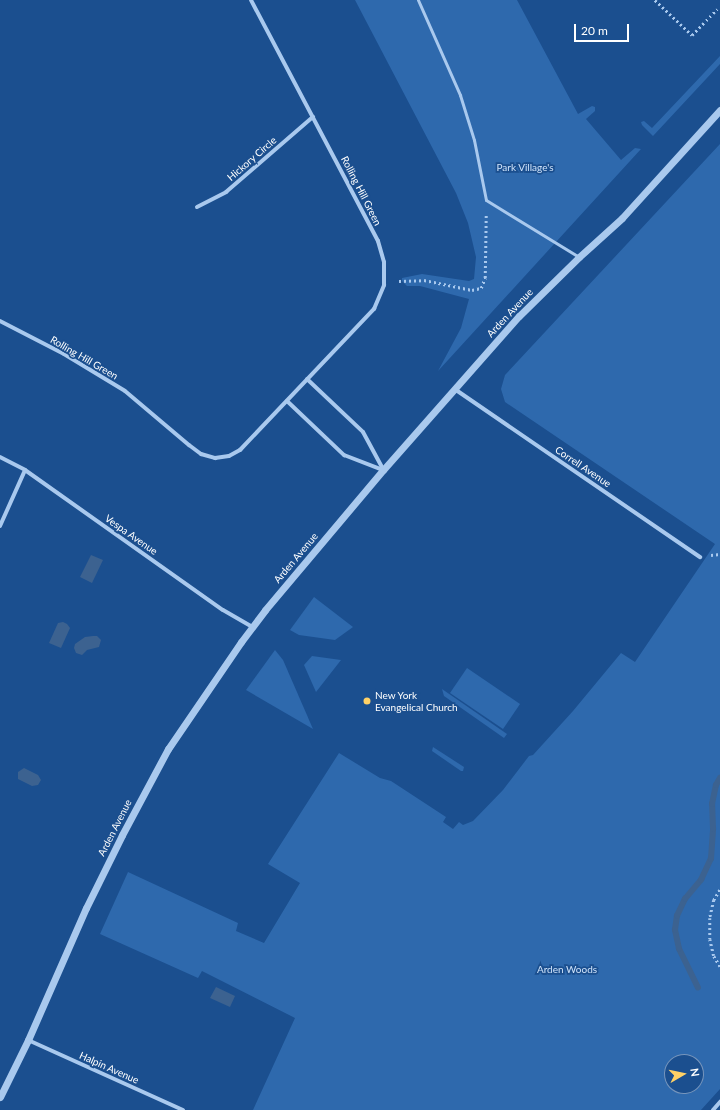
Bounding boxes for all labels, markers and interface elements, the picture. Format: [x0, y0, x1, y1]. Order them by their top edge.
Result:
scale bar [576, 16, 631, 42]
text: 20 m [581, 23, 608, 38]
street label: Hickory Circle [225, 134, 279, 184]
street label: Rolling Hill Green [338, 154, 384, 228]
park label: Park Village's [496, 162, 554, 174]
street label: Arden Avenue [484, 286, 536, 340]
street label: Rolling Hill Green [48, 334, 120, 382]
street label: Correll Avenue [553, 444, 613, 490]
street label: Vespa Avenue [102, 512, 160, 558]
street label: Arden Avenue [271, 530, 321, 586]
place label: New York Evangelical Church [375, 689, 458, 712]
marker: New York Evangelical Church [362, 696, 372, 706]
street label: Arden Avenue [96, 798, 134, 858]
park label: Arden Woods [537, 964, 597, 976]
street label: Halpin Avenue [77, 1049, 141, 1087]
north arrow [664, 1054, 704, 1094]
text: N [688, 1067, 702, 1077]

